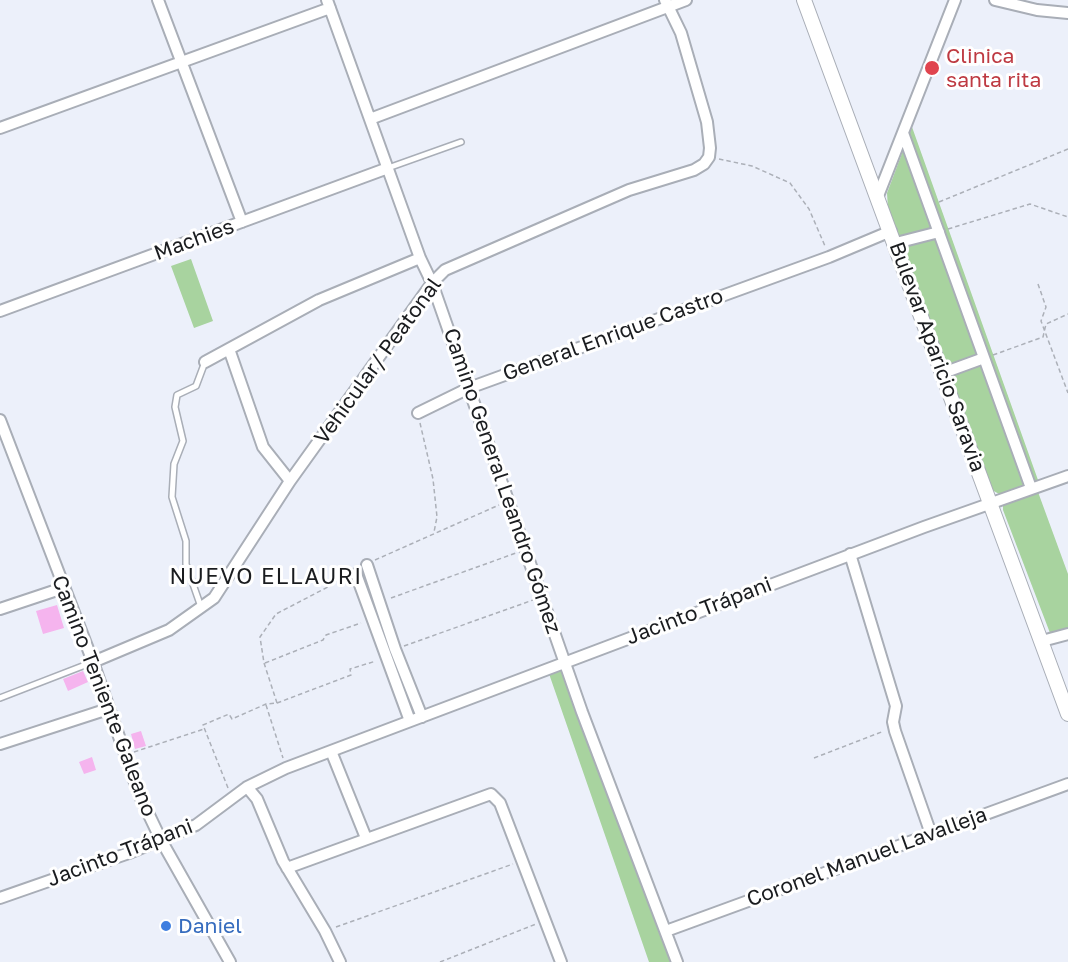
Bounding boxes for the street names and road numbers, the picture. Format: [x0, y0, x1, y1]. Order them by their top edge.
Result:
street label: Machies [151, 214, 237, 266]
street label: Bulevar Aparicio Saravia [884, 238, 990, 476]
street label: Vehicular/ Peatonal [309, 273, 447, 449]
street label: General Enrique Castro [499, 283, 727, 387]
street label: Camino General Leandro Gómez [438, 325, 566, 637]
street label: Camino Teniente Galeano [46, 572, 162, 820]
street label: Jacinto Trápani [623, 572, 775, 650]
street label: Coronel Manuel Lavalleja [743, 802, 991, 912]
street label: Jacinto Trápani [44, 814, 196, 892]

